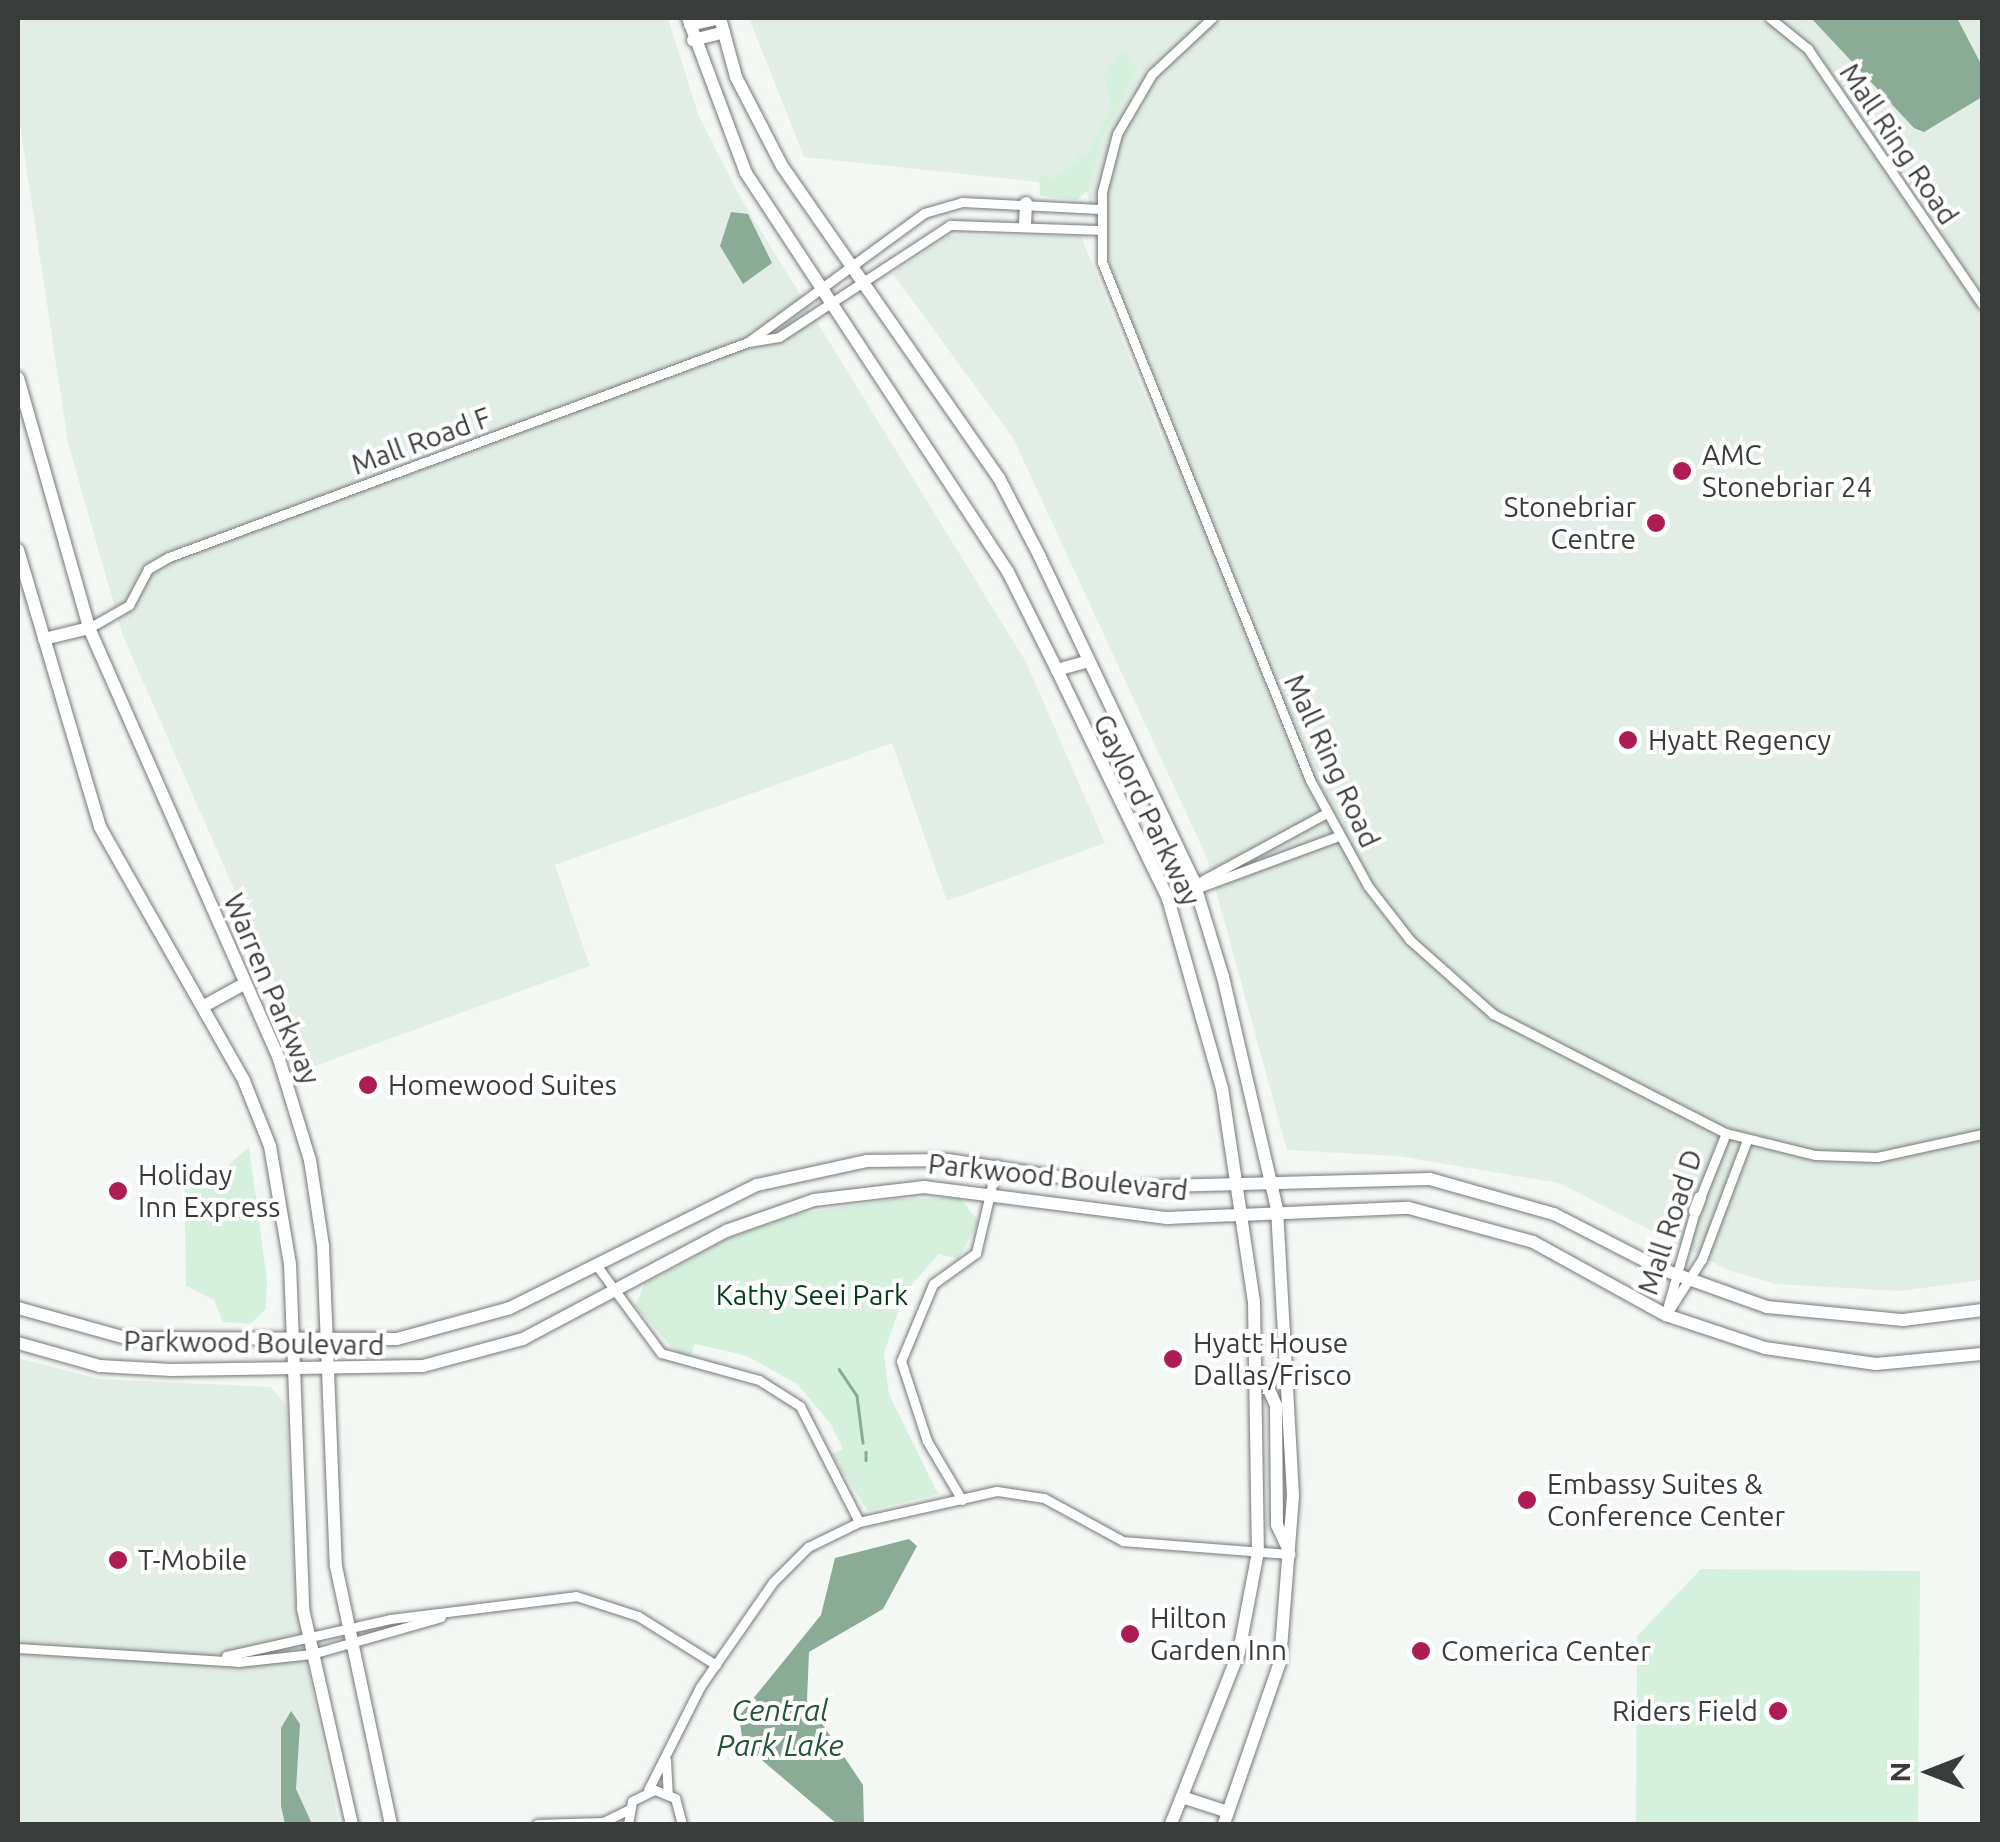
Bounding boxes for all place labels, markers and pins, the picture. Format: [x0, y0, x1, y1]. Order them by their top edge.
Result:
place label: AMC Stonebriar 24 [1702, 438, 1872, 504]
marker: AMC Stonebriar 24 [1671, 460, 1693, 482]
place label: Stonebriar Centre [1504, 490, 1636, 556]
marker: Stonebriar Centre [1645, 512, 1667, 534]
place label: Hyatt Regency [1648, 723, 1831, 757]
marker: Hyatt Regency [1617, 729, 1639, 751]
place label: Homewood Suites [388, 1068, 617, 1102]
marker: Homewood Suites [357, 1074, 379, 1096]
place label: Holiday Inn Express [138, 1158, 280, 1224]
marker: Holiday Inn Express [107, 1180, 129, 1202]
place label: Hyatt House Dallas/Frisco [1193, 1326, 1352, 1392]
marker: Hyatt House Dallas/Frisco [1162, 1348, 1184, 1370]
place label: Embassy Suites & Conference Center [1547, 1467, 1785, 1533]
marker: Embassy Suites & Conference Center [1516, 1489, 1538, 1511]
place label: T-Mobile [138, 1543, 247, 1577]
marker: T-Mobile [107, 1549, 129, 1571]
place label: Hilton Garden Inn [1150, 1601, 1287, 1667]
marker: Hilton Garden Inn [1119, 1623, 1141, 1645]
place label: Comerica Center [1441, 1634, 1651, 1668]
marker: Comerica Center [1410, 1640, 1432, 1662]
place label: Riders Field [1612, 1694, 1758, 1728]
marker: Riders Field [1767, 1700, 1789, 1722]

